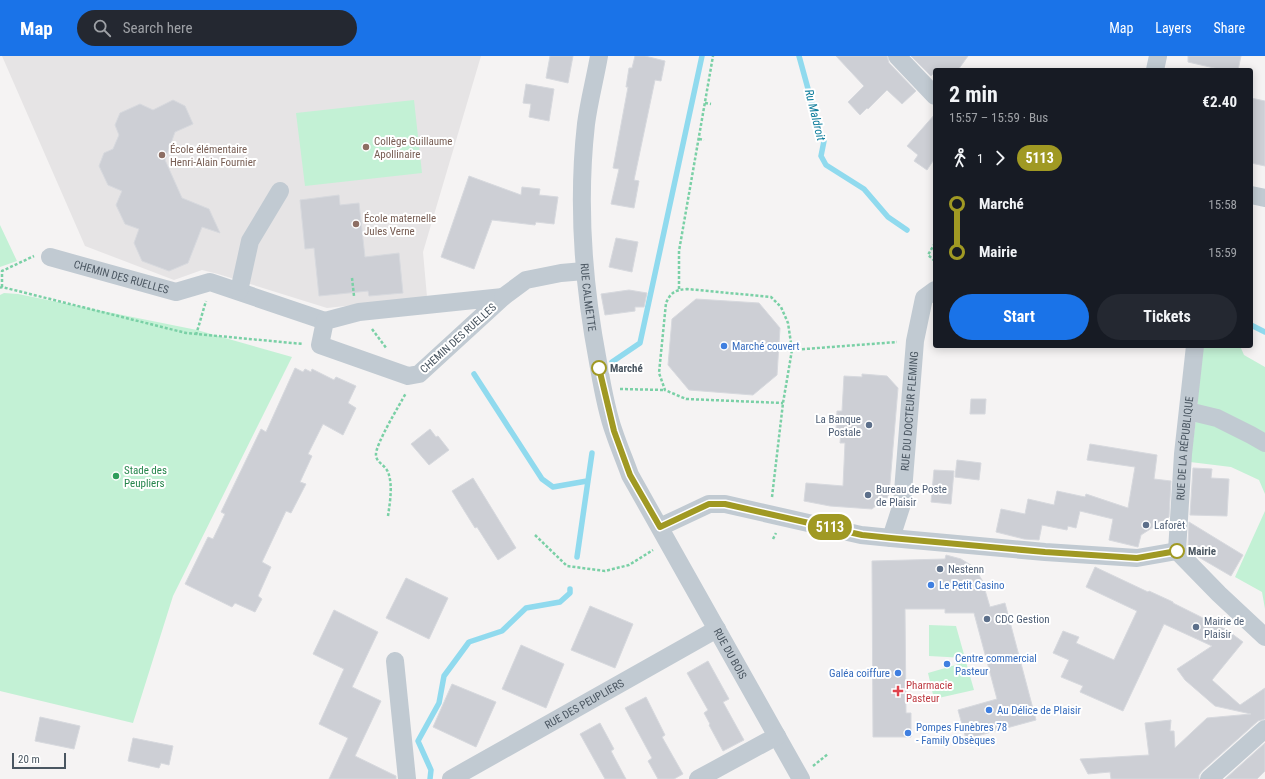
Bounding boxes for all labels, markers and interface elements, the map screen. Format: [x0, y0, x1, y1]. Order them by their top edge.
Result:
search box [77, 10, 357, 46]
text: Map [20, 17, 53, 40]
icon: search [91, 17, 113, 39]
text: Search here [123, 19, 193, 37]
text: Map [1109, 20, 1133, 36]
text: Layers [1155, 20, 1192, 36]
text: Share [1214, 20, 1245, 36]
text: 2 min [949, 82, 998, 107]
water label: Ru Maldroit [802, 88, 828, 143]
text: €2.40 [1202, 93, 1237, 111]
text: 15:57 – 15:59 · Bus [949, 110, 1048, 125]
place label: Collège Guillaume Apollinaire [374, 135, 452, 161]
marker: Collège Guillaume Apollinaire [361, 142, 371, 152]
place label: École élémentaire Henri-Alain Fournier [170, 143, 257, 169]
icon: walk [949, 147, 971, 169]
icon: forward [989, 147, 1011, 169]
marker: École élémentaire Henri-Alain Fournier [157, 150, 167, 160]
text: 5113 [1025, 150, 1054, 166]
text: 1 [977, 151, 983, 166]
text: Marché [979, 195, 1024, 213]
text: 15:58 [1208, 197, 1237, 212]
place label: École maternelle Jules Verne [364, 212, 436, 238]
marker: École maternelle Jules Verne [351, 219, 361, 229]
text: Mairie [979, 243, 1017, 261]
text: 15:59 [1208, 245, 1237, 260]
street label: CHEMIN DES RUELLES [72, 258, 170, 297]
street label: RUE CALMETTE [577, 263, 599, 333]
button: Start [949, 294, 1089, 340]
button: Tickets [1097, 294, 1237, 340]
street label: CHEMIN DES RUELLES [418, 301, 499, 376]
place label: Marché couvert [732, 340, 800, 353]
marker: Marché couvert [719, 341, 729, 351]
street label: RUE DU DOCTEUR FLEMING [899, 351, 921, 471]
marker: Marché [591, 360, 607, 376]
place label: Marché [610, 362, 643, 375]
street label: RUE DE LA RÉPUBLIQUE [1174, 395, 1196, 501]
place label: La Banque Postale [815, 413, 861, 439]
marker: La Banque Postale [864, 420, 874, 430]
place label: Stade des Peupliers [124, 464, 167, 490]
marker: Stade des Peupliers [111, 471, 121, 481]
place label: Bureau de Poste de Plaisir [876, 483, 947, 509]
marker: Bureau de Poste de Plaisir [863, 490, 873, 500]
line badge: 5113 [802, 514, 858, 540]
text: 5113 [816, 519, 844, 535]
place label: Laforêt [1154, 519, 1185, 532]
marker: Laforêt [1141, 520, 1151, 530]
marker: Mairie [1169, 543, 1185, 559]
place label: Mairie [1188, 545, 1216, 558]
place label: Nestenn [948, 563, 984, 576]
marker: Nestenn [935, 564, 945, 574]
place label: Le Petit Casino [939, 579, 1005, 592]
marker: Le Petit Casino [926, 580, 936, 590]
place label: CDC Gestion [995, 613, 1050, 626]
marker: CDC Gestion [982, 614, 992, 624]
place label: Mairie de Plaisir [1204, 615, 1244, 641]
marker: Mairie de Plaisir [1191, 622, 1201, 632]
street label: RUE DU BOIS [711, 626, 750, 682]
place label: Centre commercial Pasteur [955, 652, 1037, 678]
marker: Centre commercial Pasteur [942, 659, 952, 669]
place label: Galéa coiffure [829, 667, 890, 680]
marker: Galéa coiffure [893, 668, 903, 678]
street label: RUE DES PEUPLIERS [543, 677, 627, 732]
place label: Pharmacie Pasteur [906, 679, 952, 705]
marker: Pharmacie Pasteur [893, 686, 903, 696]
place label: Au Délice de Plaisir [997, 704, 1081, 717]
marker: Au Délice de Plaisir [984, 705, 994, 715]
place label: Pompes Funèbres 78 - Family Obsèques [916, 721, 1007, 747]
marker: Pompes Funèbres 78 - Family Obsèques [903, 728, 913, 738]
scale bar [12, 751, 66, 770]
text: 20 m [18, 753, 40, 766]

